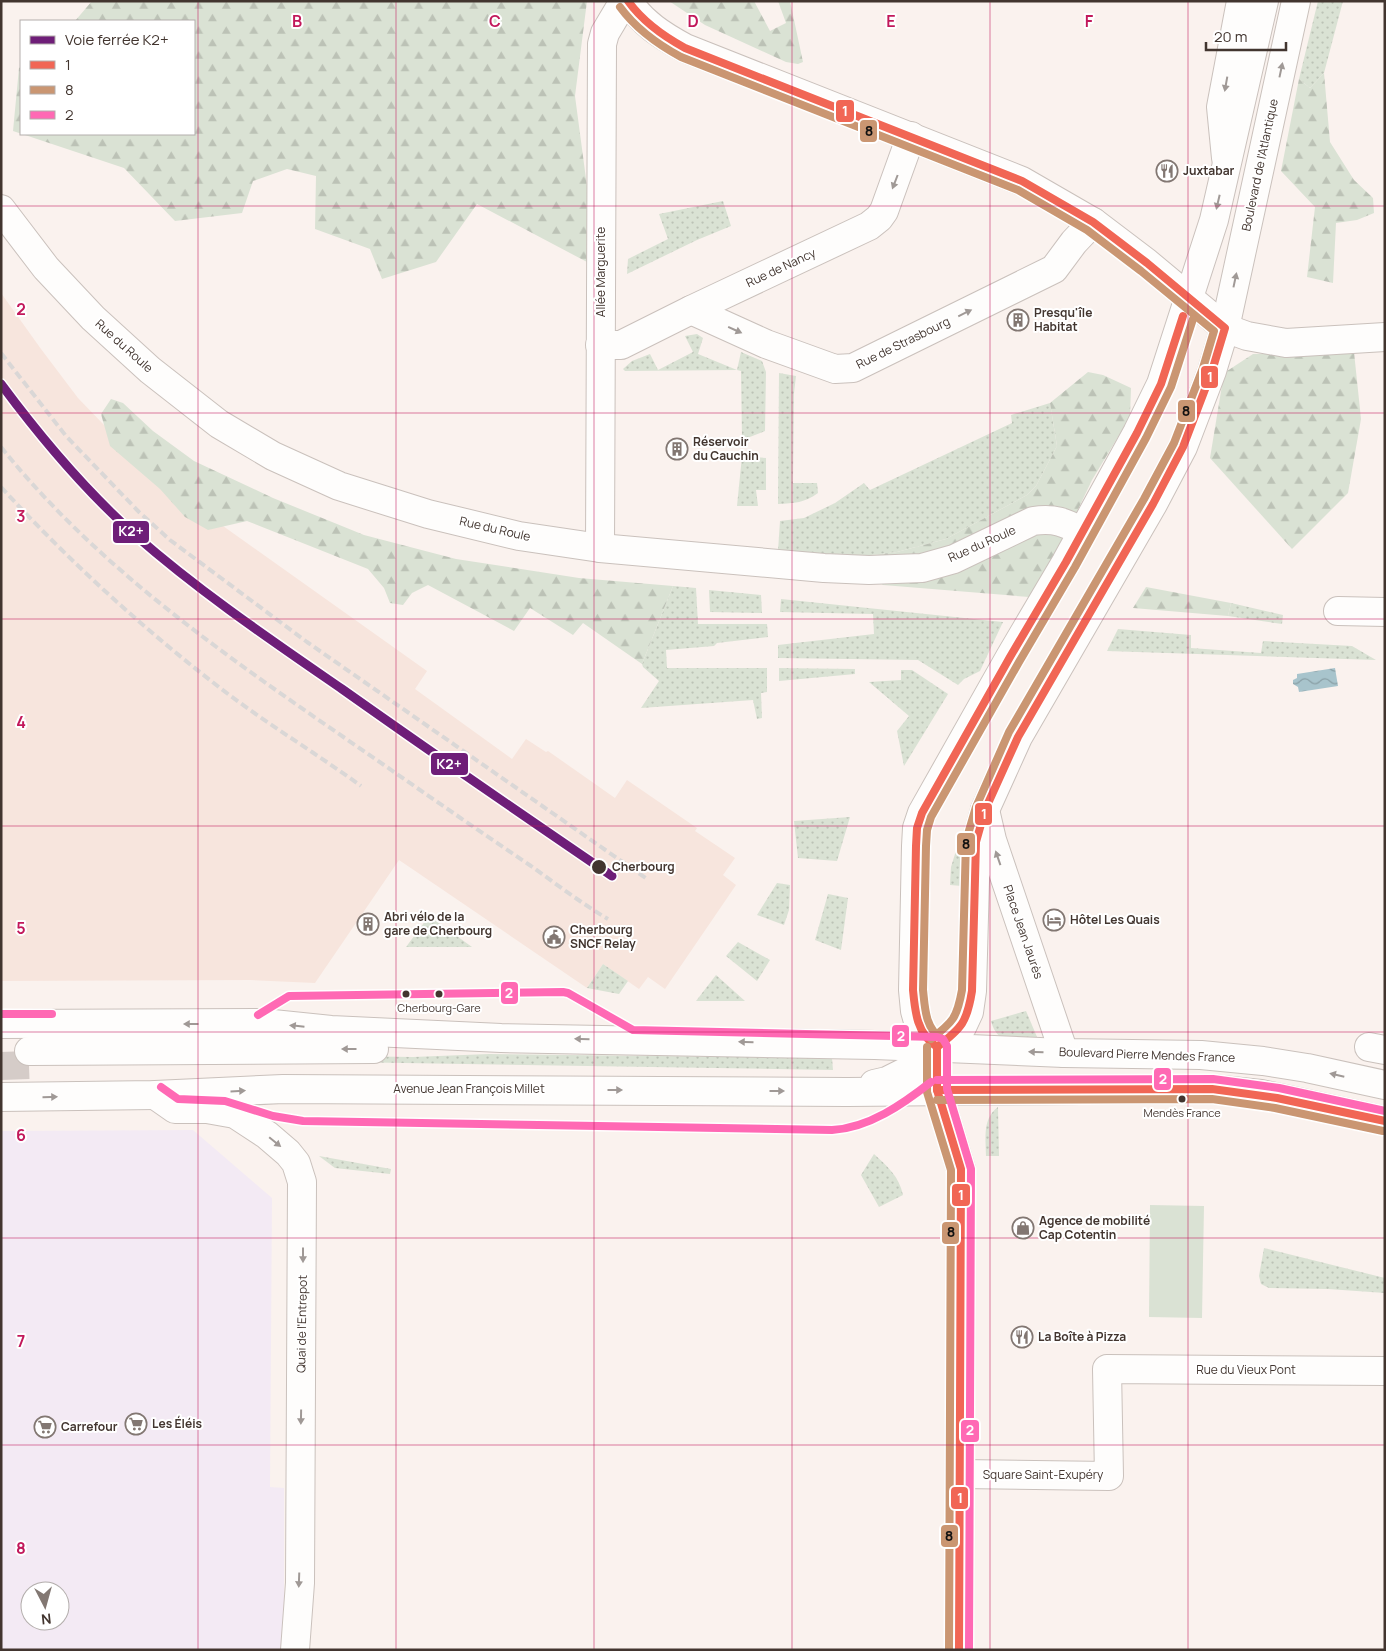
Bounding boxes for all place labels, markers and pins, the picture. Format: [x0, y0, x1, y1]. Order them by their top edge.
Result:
restaurant icon: Juxtabar [1155, 159, 1179, 183]
place label: Juxtabar [1183, 162, 1235, 179]
place label: Presqu'île Habitat [1034, 304, 1092, 335]
building icon: Presqu'île Habitat [1006, 308, 1030, 332]
place label: Réservoir du Cauchin [693, 433, 759, 464]
building icon: Réservoir du Cauchin [665, 437, 689, 461]
marker: Cherbourg [590, 858, 608, 876]
place label: Cherbourg [612, 858, 675, 875]
place label: Abri vélo de la gare de Cherbourg [384, 908, 492, 939]
hotel icon: Hôtel Les Quais [1042, 908, 1066, 932]
place label: Hôtel Les Quais [1070, 911, 1160, 928]
building icon: Abri vélo de la gare de Cherbourg [356, 912, 380, 936]
place label: Cherbourg SNCF Relay [570, 921, 636, 952]
public building icon: Cherbourg SNCF Relay [542, 925, 566, 949]
unlabelled marker [401, 989, 411, 999]
marker: Cherbourg-Gare [434, 989, 444, 999]
place label: Cherbourg-Gare [397, 1000, 481, 1015]
marker: Mendès France [1177, 1094, 1187, 1104]
place label: Mendès France [1143, 1105, 1221, 1120]
place label: Agence de mobilité Cap Cotentin [1039, 1212, 1150, 1243]
shop icon: Agence de mobilité Cap Cotentin [1011, 1216, 1035, 1240]
restaurant icon: La Boîte à Pizza [1010, 1325, 1034, 1349]
place label: La Boîte à Pizza [1038, 1328, 1126, 1345]
supermarket icon: Les Éléis [124, 1412, 148, 1436]
supermarket icon: Carrefour [33, 1415, 57, 1439]
place label: Les Éléis [152, 1415, 203, 1432]
place label: Carrefour [61, 1418, 118, 1435]

